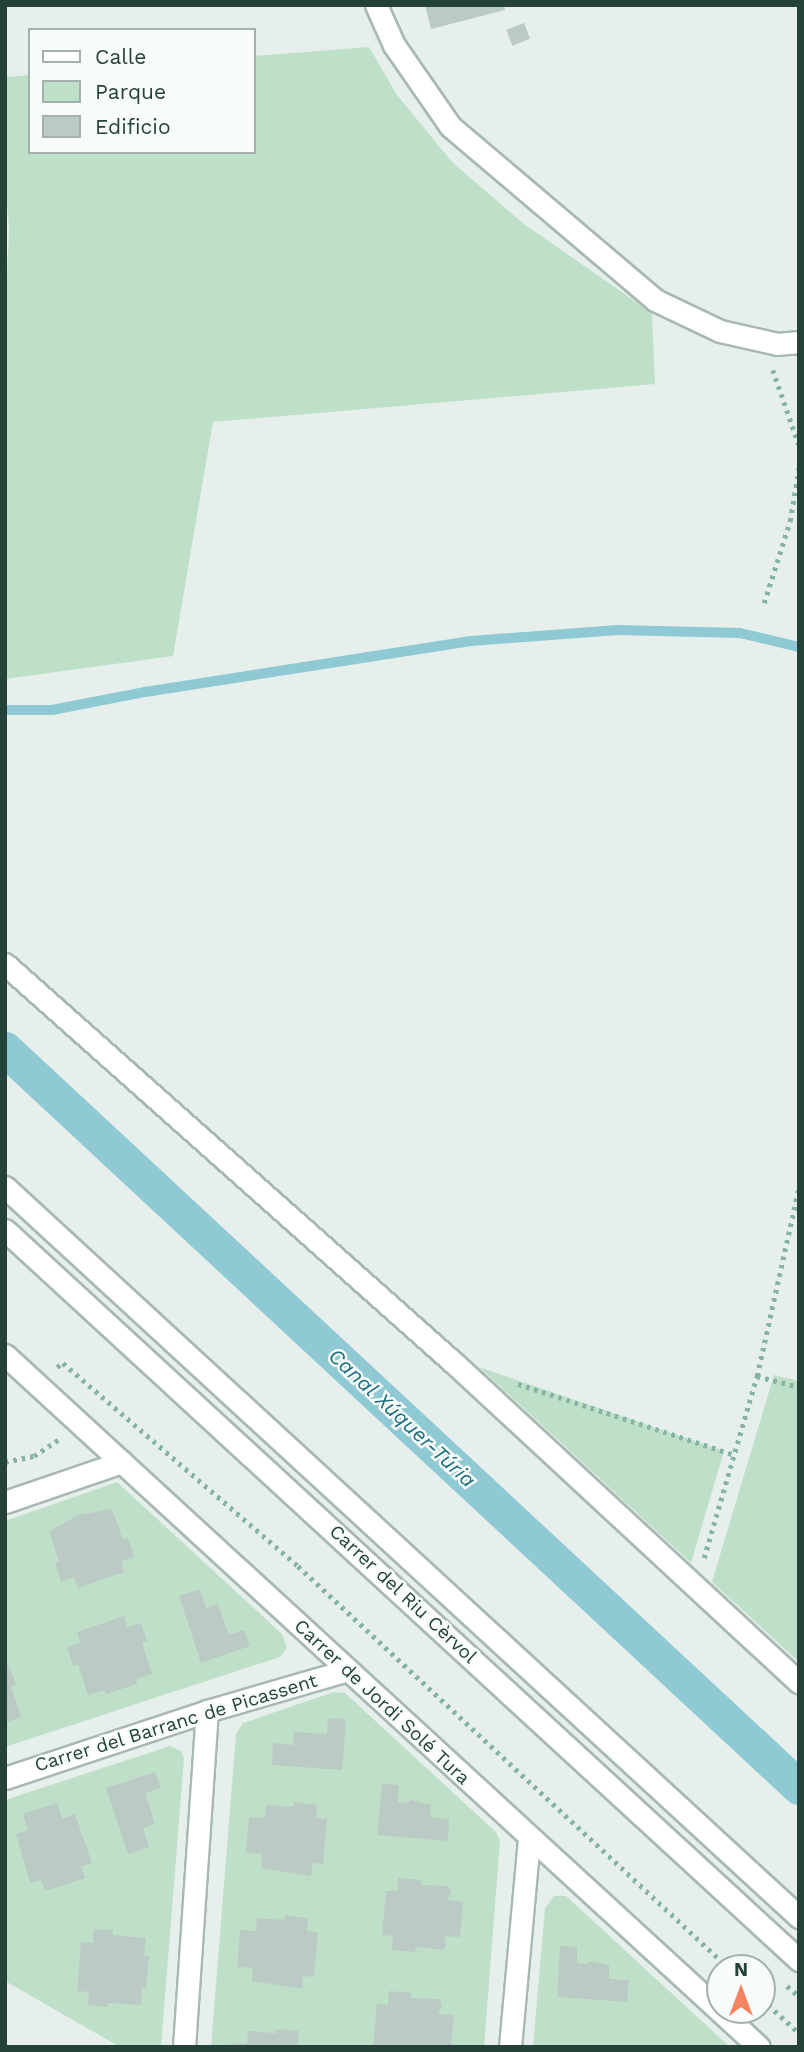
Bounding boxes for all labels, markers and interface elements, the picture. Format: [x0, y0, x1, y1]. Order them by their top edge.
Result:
legend [28, 28, 256, 154]
text: Calle [95, 44, 146, 69]
text: Parque [95, 79, 166, 104]
text: Edificio [95, 114, 171, 139]
water label: Canal Xúquer-Túria [323, 1343, 481, 1493]
street label: Carrer del Riu Cèrvol [324, 1520, 482, 1668]
street label: Carrer de Jordi Solé Tura [289, 1614, 475, 1790]
street label: Carrer del Barranc de Picassent [31, 1669, 321, 1777]
north arrow [706, 1954, 776, 2024]
text: N [734, 1958, 748, 1981]

